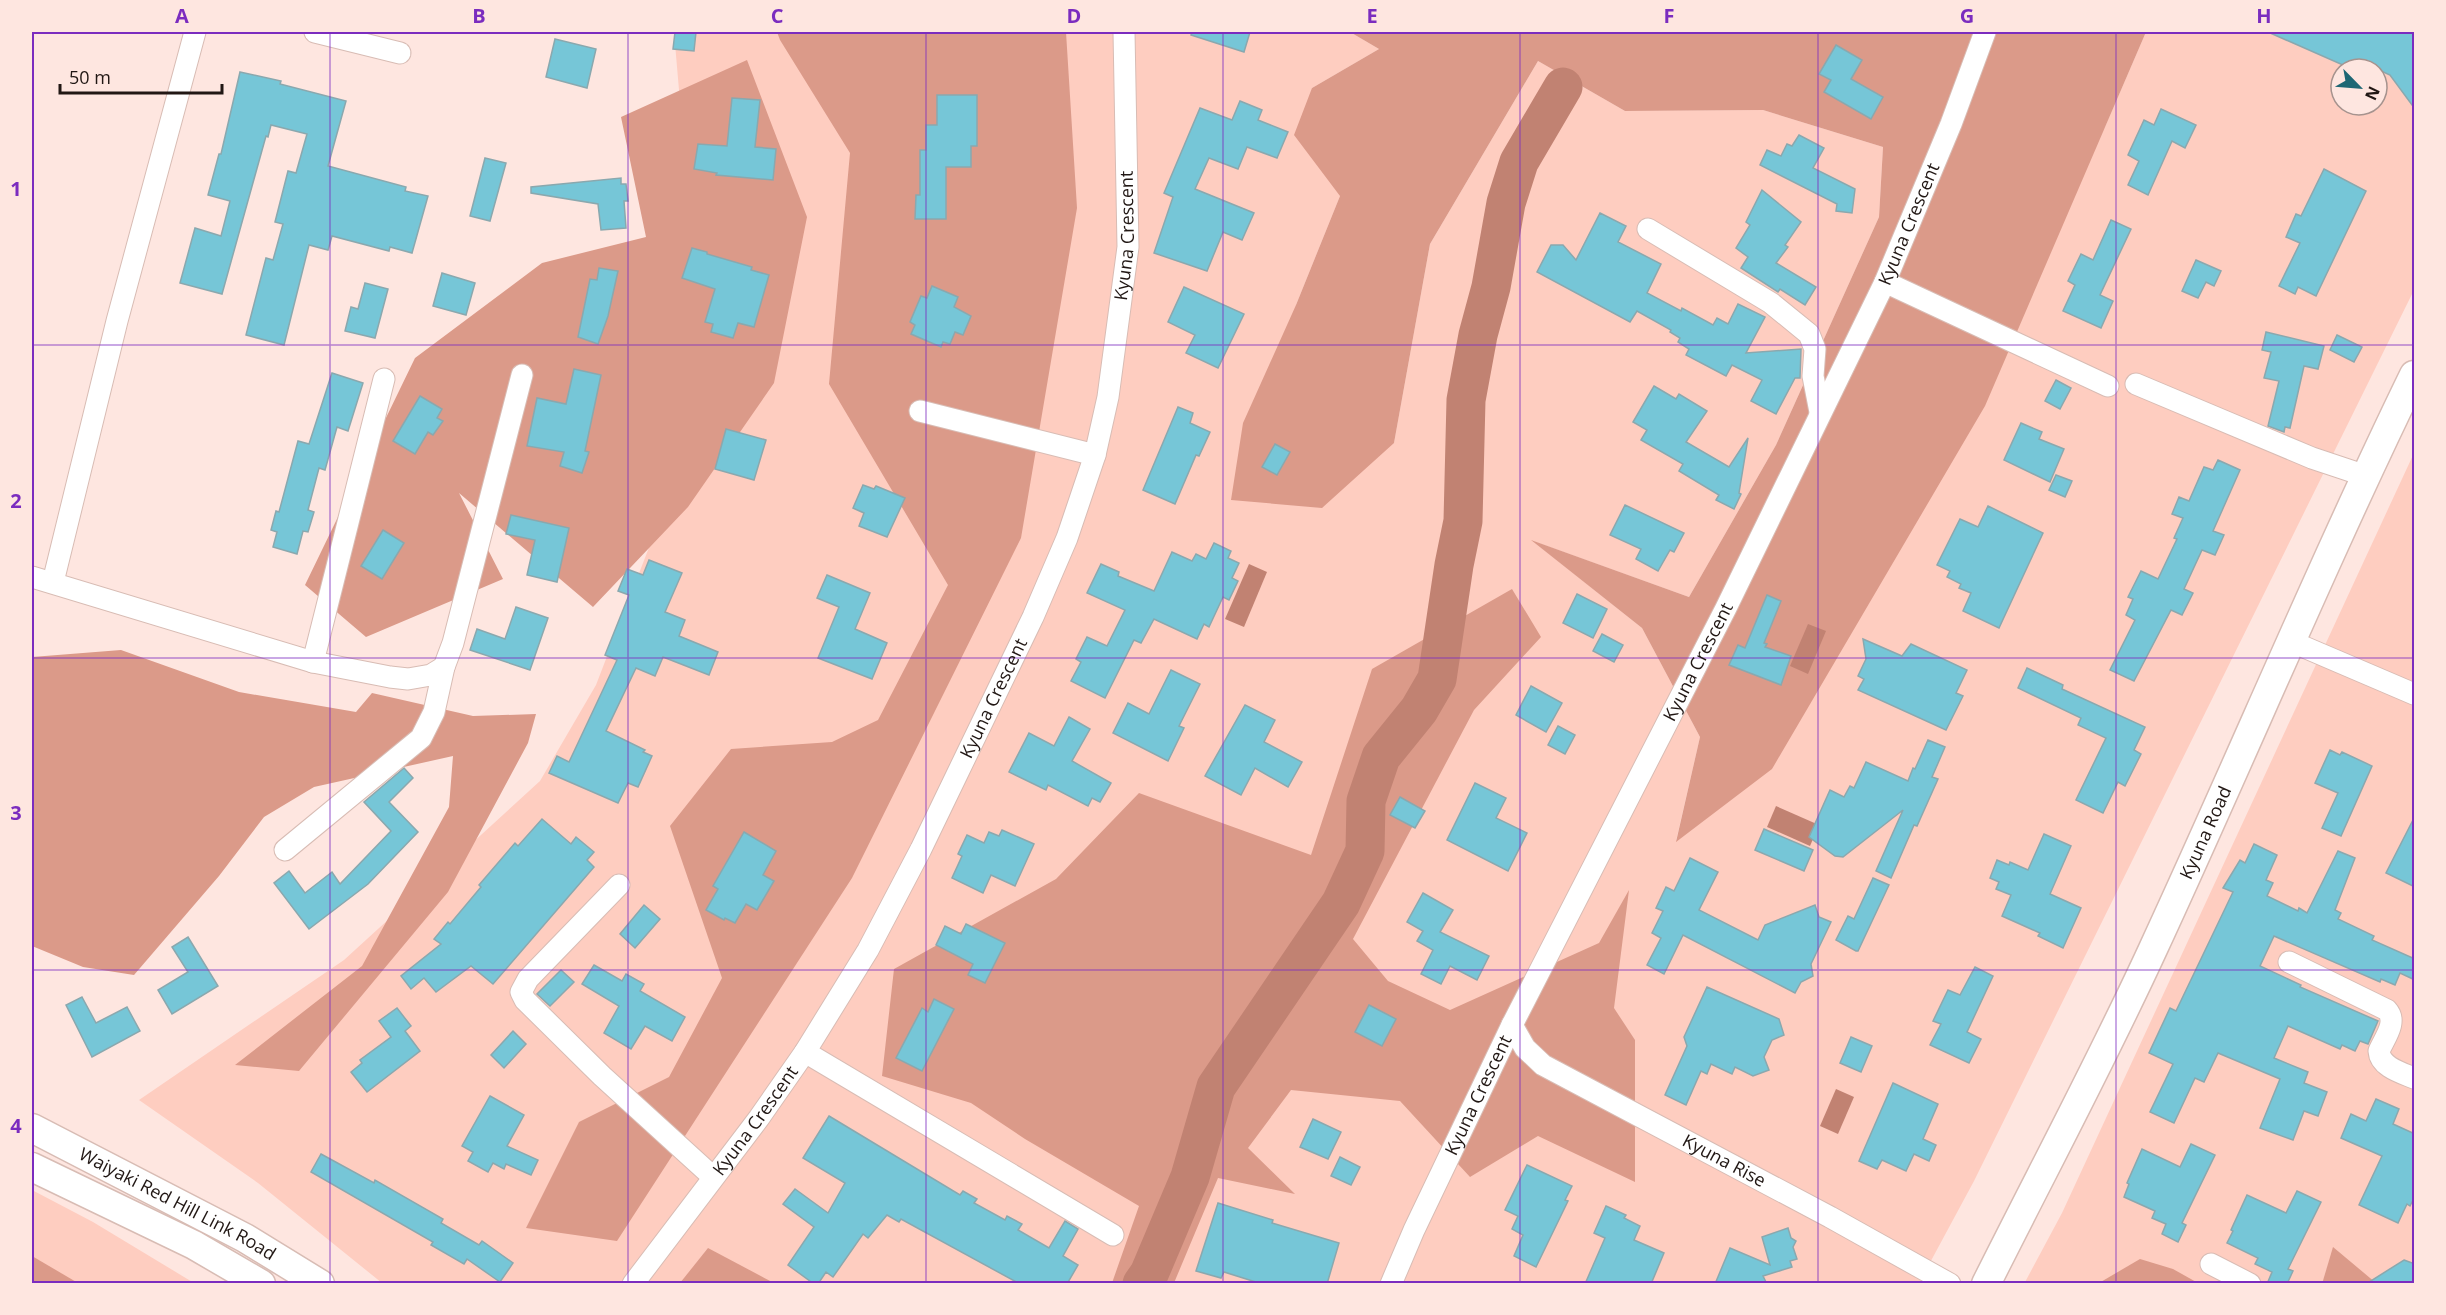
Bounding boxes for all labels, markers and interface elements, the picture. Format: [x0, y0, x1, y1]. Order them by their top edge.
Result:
text: A [175, 2, 189, 29]
text: B [472, 2, 486, 29]
text: C [771, 2, 784, 29]
text: D [1067, 2, 1081, 29]
text: E [1366, 2, 1378, 29]
text: F [1664, 2, 1674, 29]
text: G [1960, 2, 1974, 29]
text: H [2256, 2, 2272, 29]
scale bar [60, 57, 222, 95]
north arrow [2329, 57, 2389, 117]
text: 50 m [69, 65, 111, 89]
text: N [2360, 83, 2385, 104]
street label: Kyuna Crescent [1872, 159, 1944, 289]
street label: Kyuna Crescent [1108, 170, 1139, 302]
text: 1 [10, 175, 22, 202]
text: 2 [10, 487, 22, 514]
street label: Kyuna Crescent [1657, 598, 1738, 725]
street label: Kyuna Crescent [954, 634, 1032, 762]
street label: Kyuna Road [2173, 782, 2236, 883]
text: 3 [10, 799, 22, 826]
street label: Kyuna Crescent [1439, 1031, 1516, 1159]
street label: Kyuna Crescent [707, 1061, 803, 1180]
text: 4 [10, 1112, 22, 1139]
street label: Kyuna Rise [1679, 1128, 1770, 1192]
street label: Waiyaki Red Hill Link Road [75, 1141, 281, 1265]

